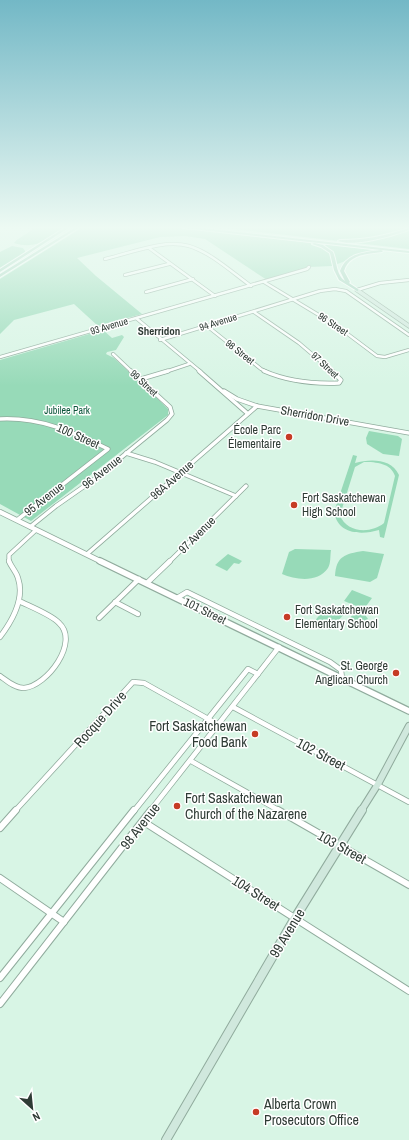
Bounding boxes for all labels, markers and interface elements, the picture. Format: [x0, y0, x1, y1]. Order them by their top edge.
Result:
street label: 96 Street [316, 309, 351, 339]
street label: 94 Avenue [198, 310, 239, 334]
street label: 93 Avenue [89, 314, 130, 338]
district label: Sherridon [138, 324, 180, 338]
street label: 98 Street [223, 337, 258, 368]
street label: 97 Street [308, 349, 342, 382]
street label: 99 Street [127, 367, 161, 400]
street label: Sherridon Drive [279, 402, 351, 430]
park label: Jubilee Park [44, 404, 91, 417]
street label: 100 Street [54, 419, 102, 453]
place label: École Parc Élementaire [228, 422, 281, 452]
marker: École Parc Élementaire [284, 432, 294, 442]
street label: 96 Avenue [79, 451, 125, 493]
street label: 96A Avenue [147, 457, 197, 503]
street label: 95 Avenue [21, 478, 67, 520]
place label: Fort Saskatchewan High School [302, 490, 386, 520]
marker: Fort Saskatchewan High School [289, 500, 299, 510]
street label: 97 Avenue [175, 513, 219, 557]
street label: 101 Street [181, 594, 229, 628]
place label: Fort Saskatchewan Elementary School [295, 602, 379, 632]
marker: Fort Saskatchewan Elementary School [282, 612, 292, 622]
place label: St. George Anglican Church [314, 658, 388, 688]
marker: St. George Anglican Church [391, 668, 401, 678]
street label: Rocque Drive [70, 687, 130, 751]
place label: Fort Saskatchewan Food Bank [149, 717, 247, 751]
marker: Fort Saskatchewan Food Bank [250, 729, 260, 739]
street label: 102 Street [293, 734, 349, 774]
place label: Fort Saskatchewan Church of the Nazarene [185, 789, 307, 823]
street label: 98 Avenue [116, 799, 164, 853]
marker: Fort Saskatchewan Church of the Nazarene [172, 801, 182, 811]
street label: 103 Street [314, 826, 370, 868]
street label: 104 Street [229, 871, 283, 915]
street label: 99 Avenue [265, 905, 309, 961]
north arrow [12, 1088, 52, 1128]
place label: Alberta Crown Prosecutors Office [263, 1095, 359, 1129]
marker: Alberta Crown Prosecutors Office [251, 1107, 261, 1117]
text: N [30, 1109, 43, 1125]

